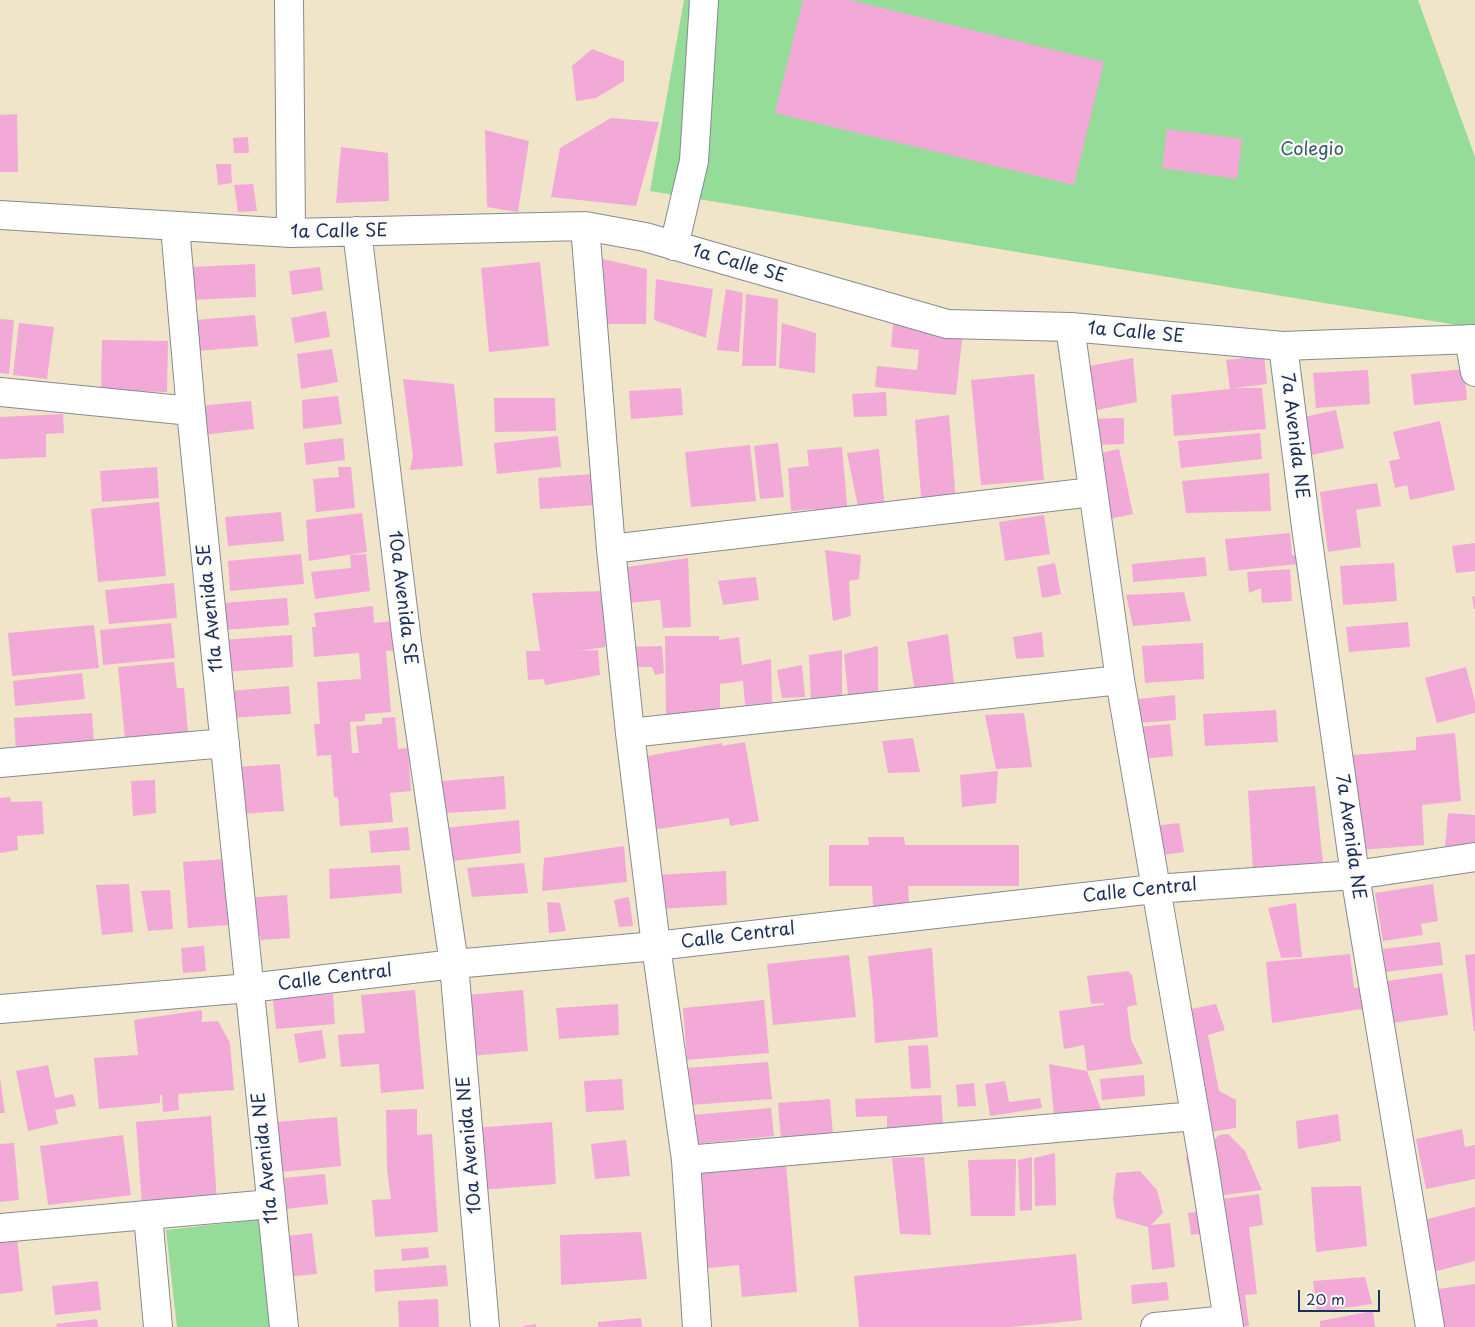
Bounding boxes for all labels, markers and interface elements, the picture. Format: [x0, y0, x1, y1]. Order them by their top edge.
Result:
park label: Colegio [1280, 139, 1344, 161]
street label: 1a Calle SE [290, 220, 388, 244]
street label: 1a Calle SE [689, 240, 789, 288]
street label: 1a Calle SE [1087, 318, 1185, 348]
street label: 7a Avenida NE [1276, 372, 1312, 500]
street label: 10a Avenida SE [383, 529, 421, 667]
street label: 11a Avenida SE [193, 543, 229, 673]
street label: 7a Avenida NE [1331, 773, 1369, 901]
street label: Calle Central [1082, 874, 1198, 908]
street label: Calle Central [680, 918, 796, 954]
street label: Calle Central [277, 960, 393, 996]
street label: 10a Avenida NE [453, 1075, 487, 1215]
street label: 11a Avenida NE [248, 1091, 284, 1225]
scale bar [1300, 1280, 1382, 1312]
text: 20 m [1306, 1287, 1345, 1310]

